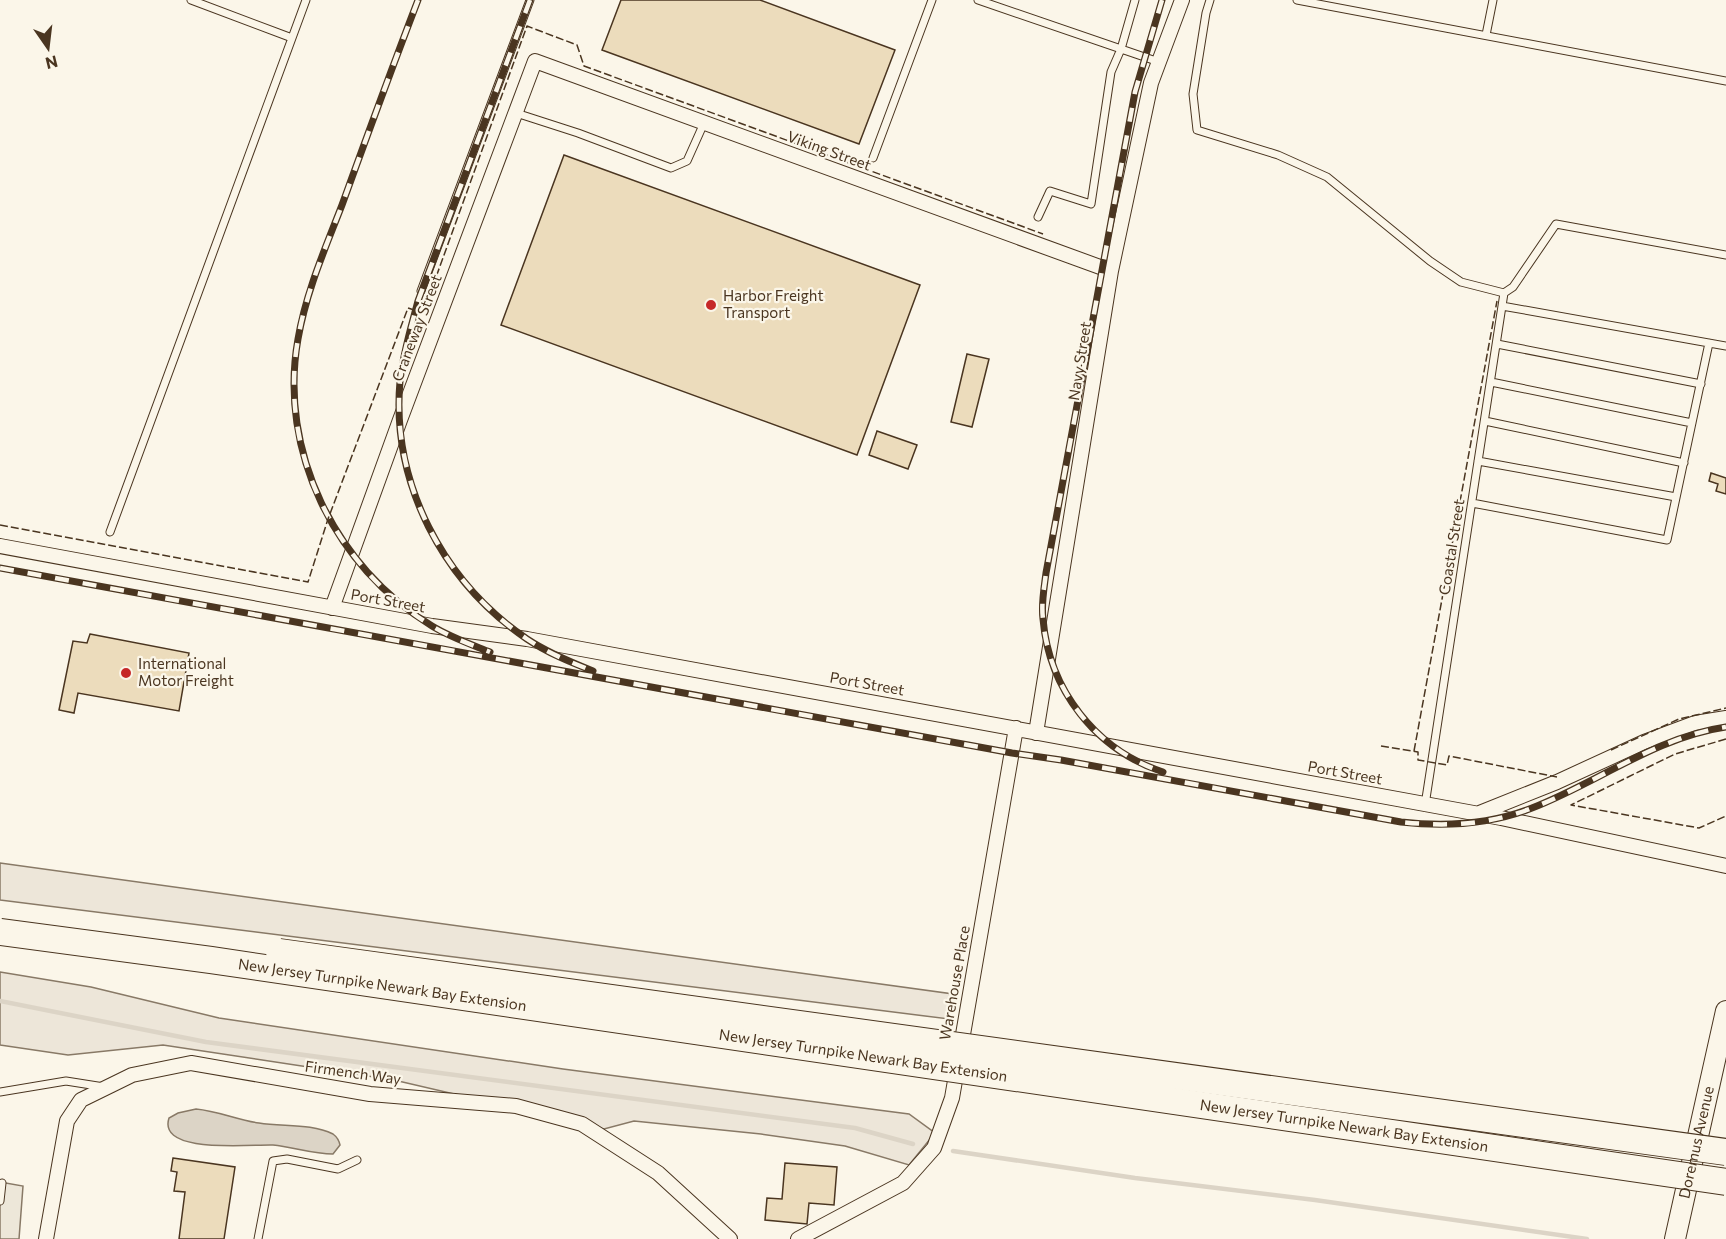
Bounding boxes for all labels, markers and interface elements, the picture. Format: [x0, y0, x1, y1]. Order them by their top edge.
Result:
north arrow [18, 18, 78, 78]
text: N [44, 52, 60, 74]
street label: Viking Street [785, 127, 874, 174]
street label: Craneway Street [387, 272, 445, 384]
place label: Harbor Freight Transport [723, 286, 824, 321]
marker: Harbor Freight Transport [704, 298, 718, 312]
street label: Navy Street [1064, 320, 1094, 402]
street label: Coastal Street [1435, 498, 1467, 596]
street label: Port Street [349, 585, 427, 615]
place label: International Motor Freight [138, 654, 234, 689]
marker: International Motor Freight [119, 666, 133, 680]
street label: Port Street [828, 668, 906, 698]
street label: Port Street [1306, 757, 1384, 787]
street label: Warehouse Place [935, 924, 973, 1041]
street label: New Jersey Turnpike Newark Bay Extension [237, 954, 528, 1014]
street label: New Jersey Turnpike Newark Bay Extension [718, 1025, 1009, 1085]
street label: Firmench Way [304, 1056, 403, 1088]
street label: Doremus Avenue [1674, 1084, 1717, 1200]
street label: New Jersey Turnpike Newark Bay Extension [1199, 1095, 1490, 1155]

